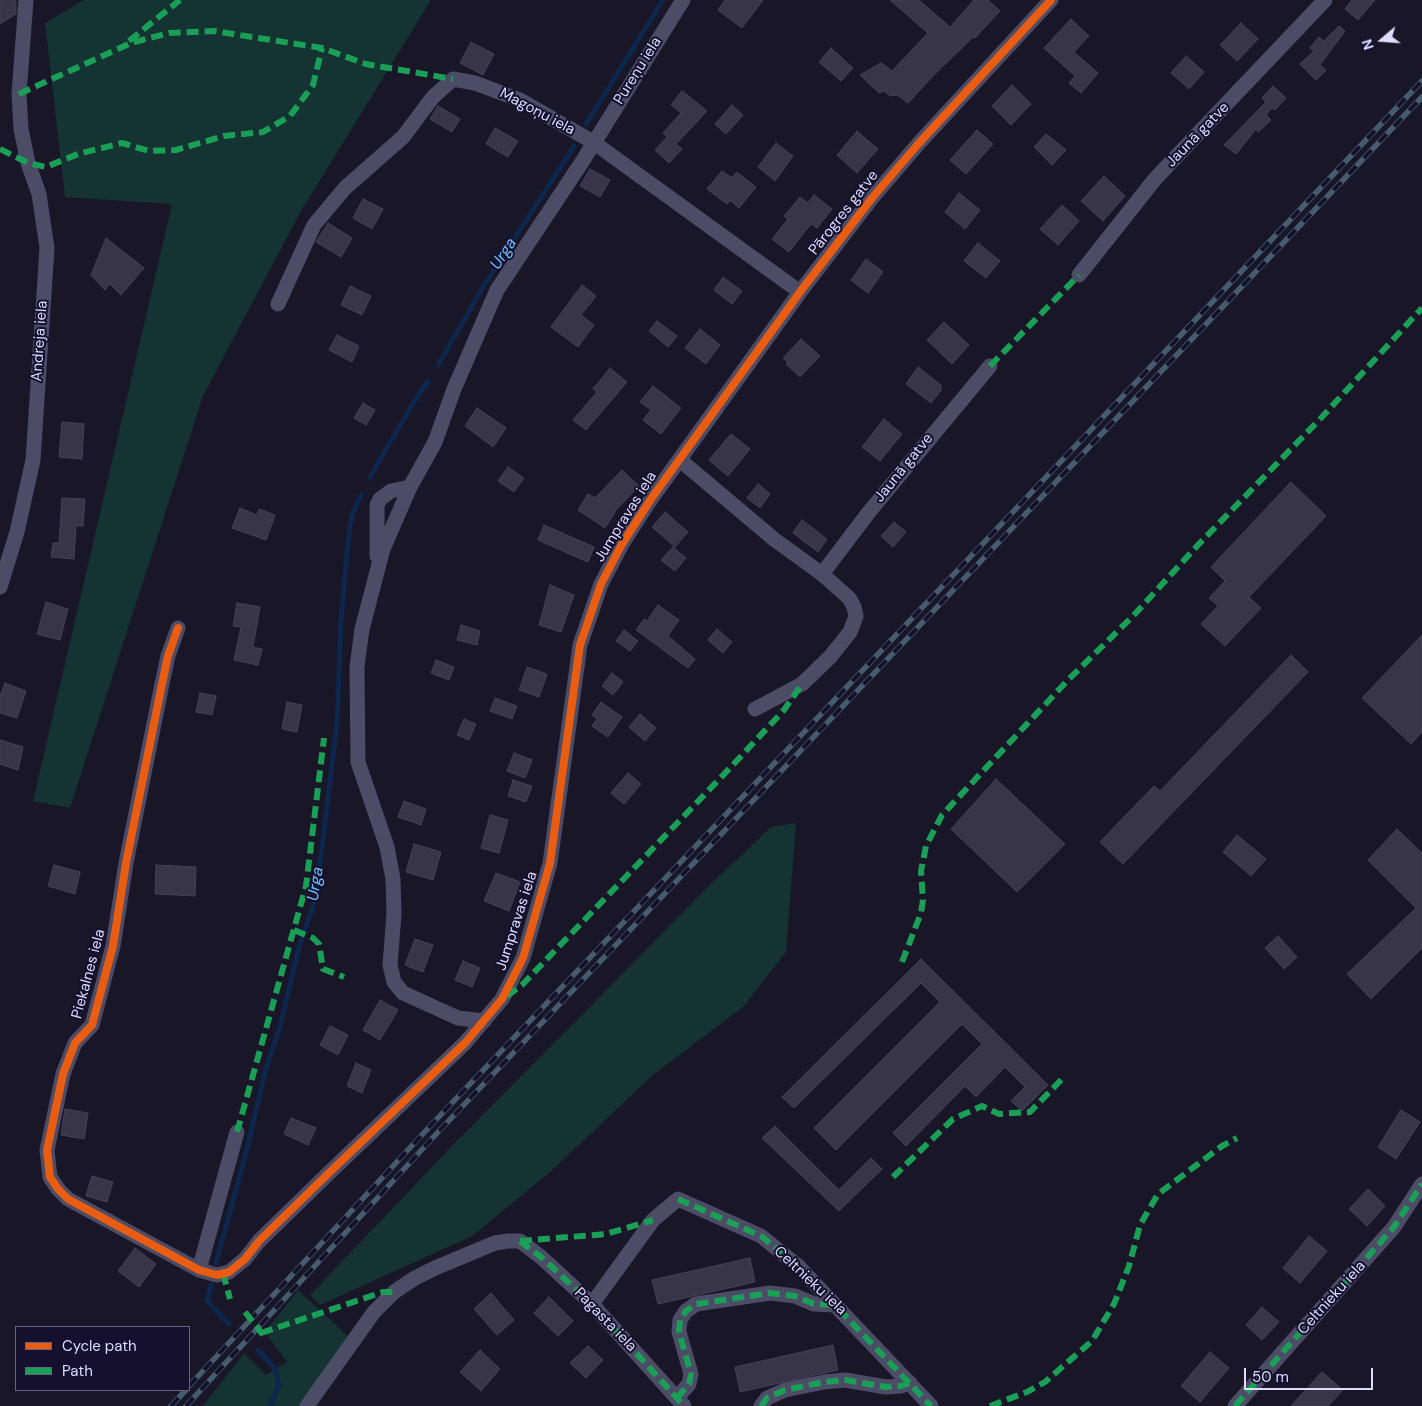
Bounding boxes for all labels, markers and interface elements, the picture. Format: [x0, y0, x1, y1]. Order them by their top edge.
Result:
north arrow [1357, 15, 1407, 65]
street label: Pureņu iela [610, 34, 666, 108]
text: N [1358, 37, 1378, 52]
street label: Magoņu iela [496, 85, 578, 139]
street label: Jaunā gatve [1163, 99, 1233, 171]
street label: Pārogres gatve [805, 167, 883, 259]
water label: Urga [487, 234, 521, 274]
street label: Andreja iela [28, 300, 52, 382]
street label: Jaunā gatve [871, 430, 937, 506]
street label: Jumpravas iela [591, 469, 661, 565]
water label: Urga [304, 866, 328, 902]
street label: Jumpravas iela [493, 869, 541, 973]
street label: Piekalnes iela [68, 927, 110, 1021]
street label: Celtnieku iela [770, 1243, 850, 1319]
street label: Celtnieku iela [1294, 1257, 1370, 1339]
street label: Pagasta iela [570, 1284, 640, 1356]
legend [15, 1326, 190, 1391]
text: Cycle path [62, 1336, 137, 1356]
scale bar [1247, 1358, 1376, 1390]
text: Path [62, 1361, 93, 1381]
text: 50 m [1252, 1367, 1289, 1387]

